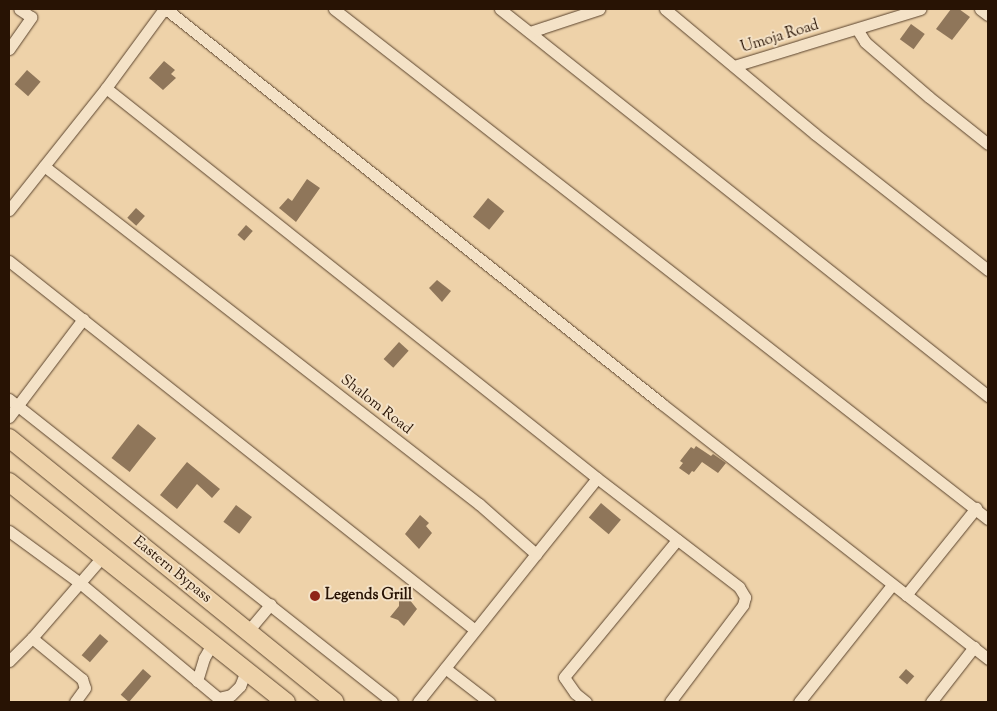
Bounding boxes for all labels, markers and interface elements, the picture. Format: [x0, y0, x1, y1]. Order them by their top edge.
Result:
street label: Umoja Road [739, 17, 821, 57]
street label: Shalom Road [336, 371, 416, 439]
street label: Eastern Bypass [129, 533, 215, 607]
place label: Legends Grill [325, 587, 412, 605]
marker: Legends Grill [309, 590, 321, 602]

